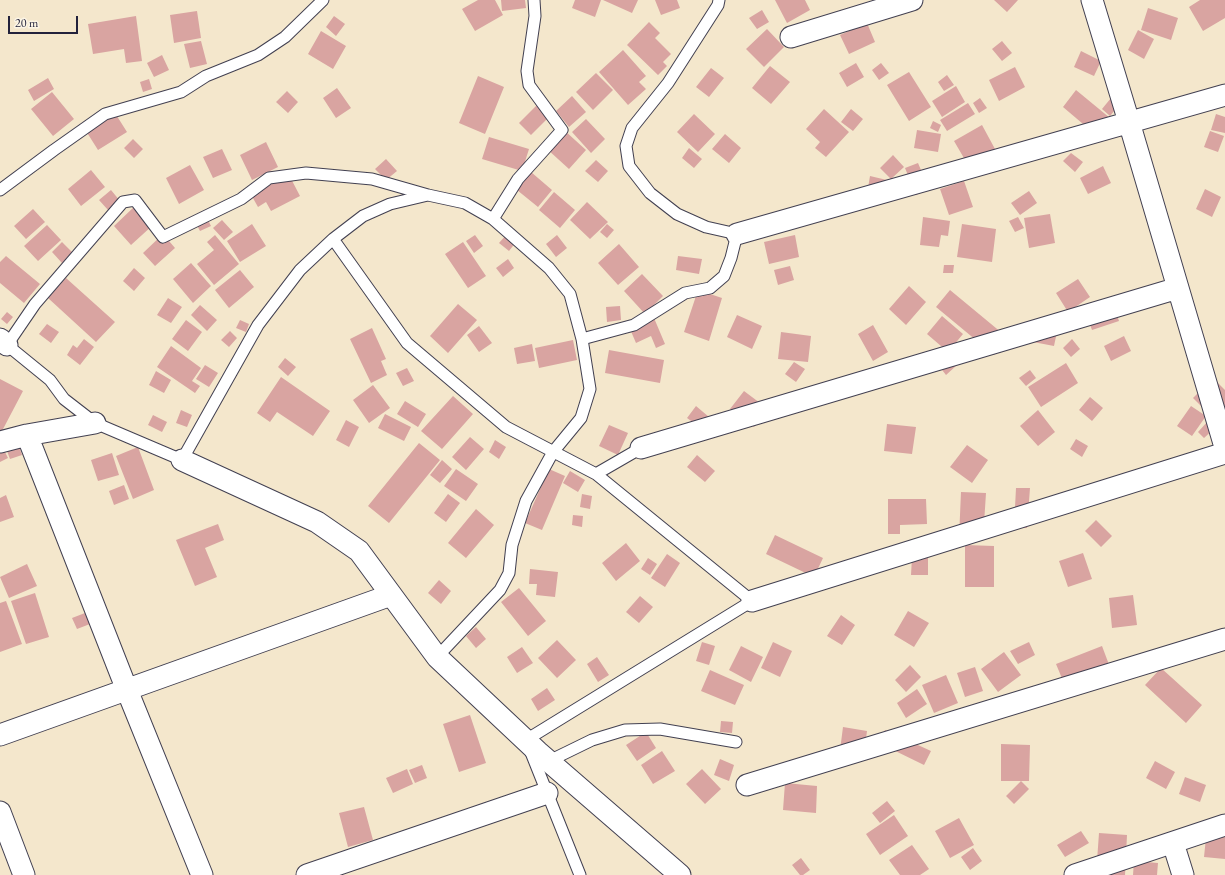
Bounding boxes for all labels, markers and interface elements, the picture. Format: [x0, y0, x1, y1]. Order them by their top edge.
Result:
scale bar [10, 8, 80, 34]
text: 20 m [15, 15, 38, 31]

